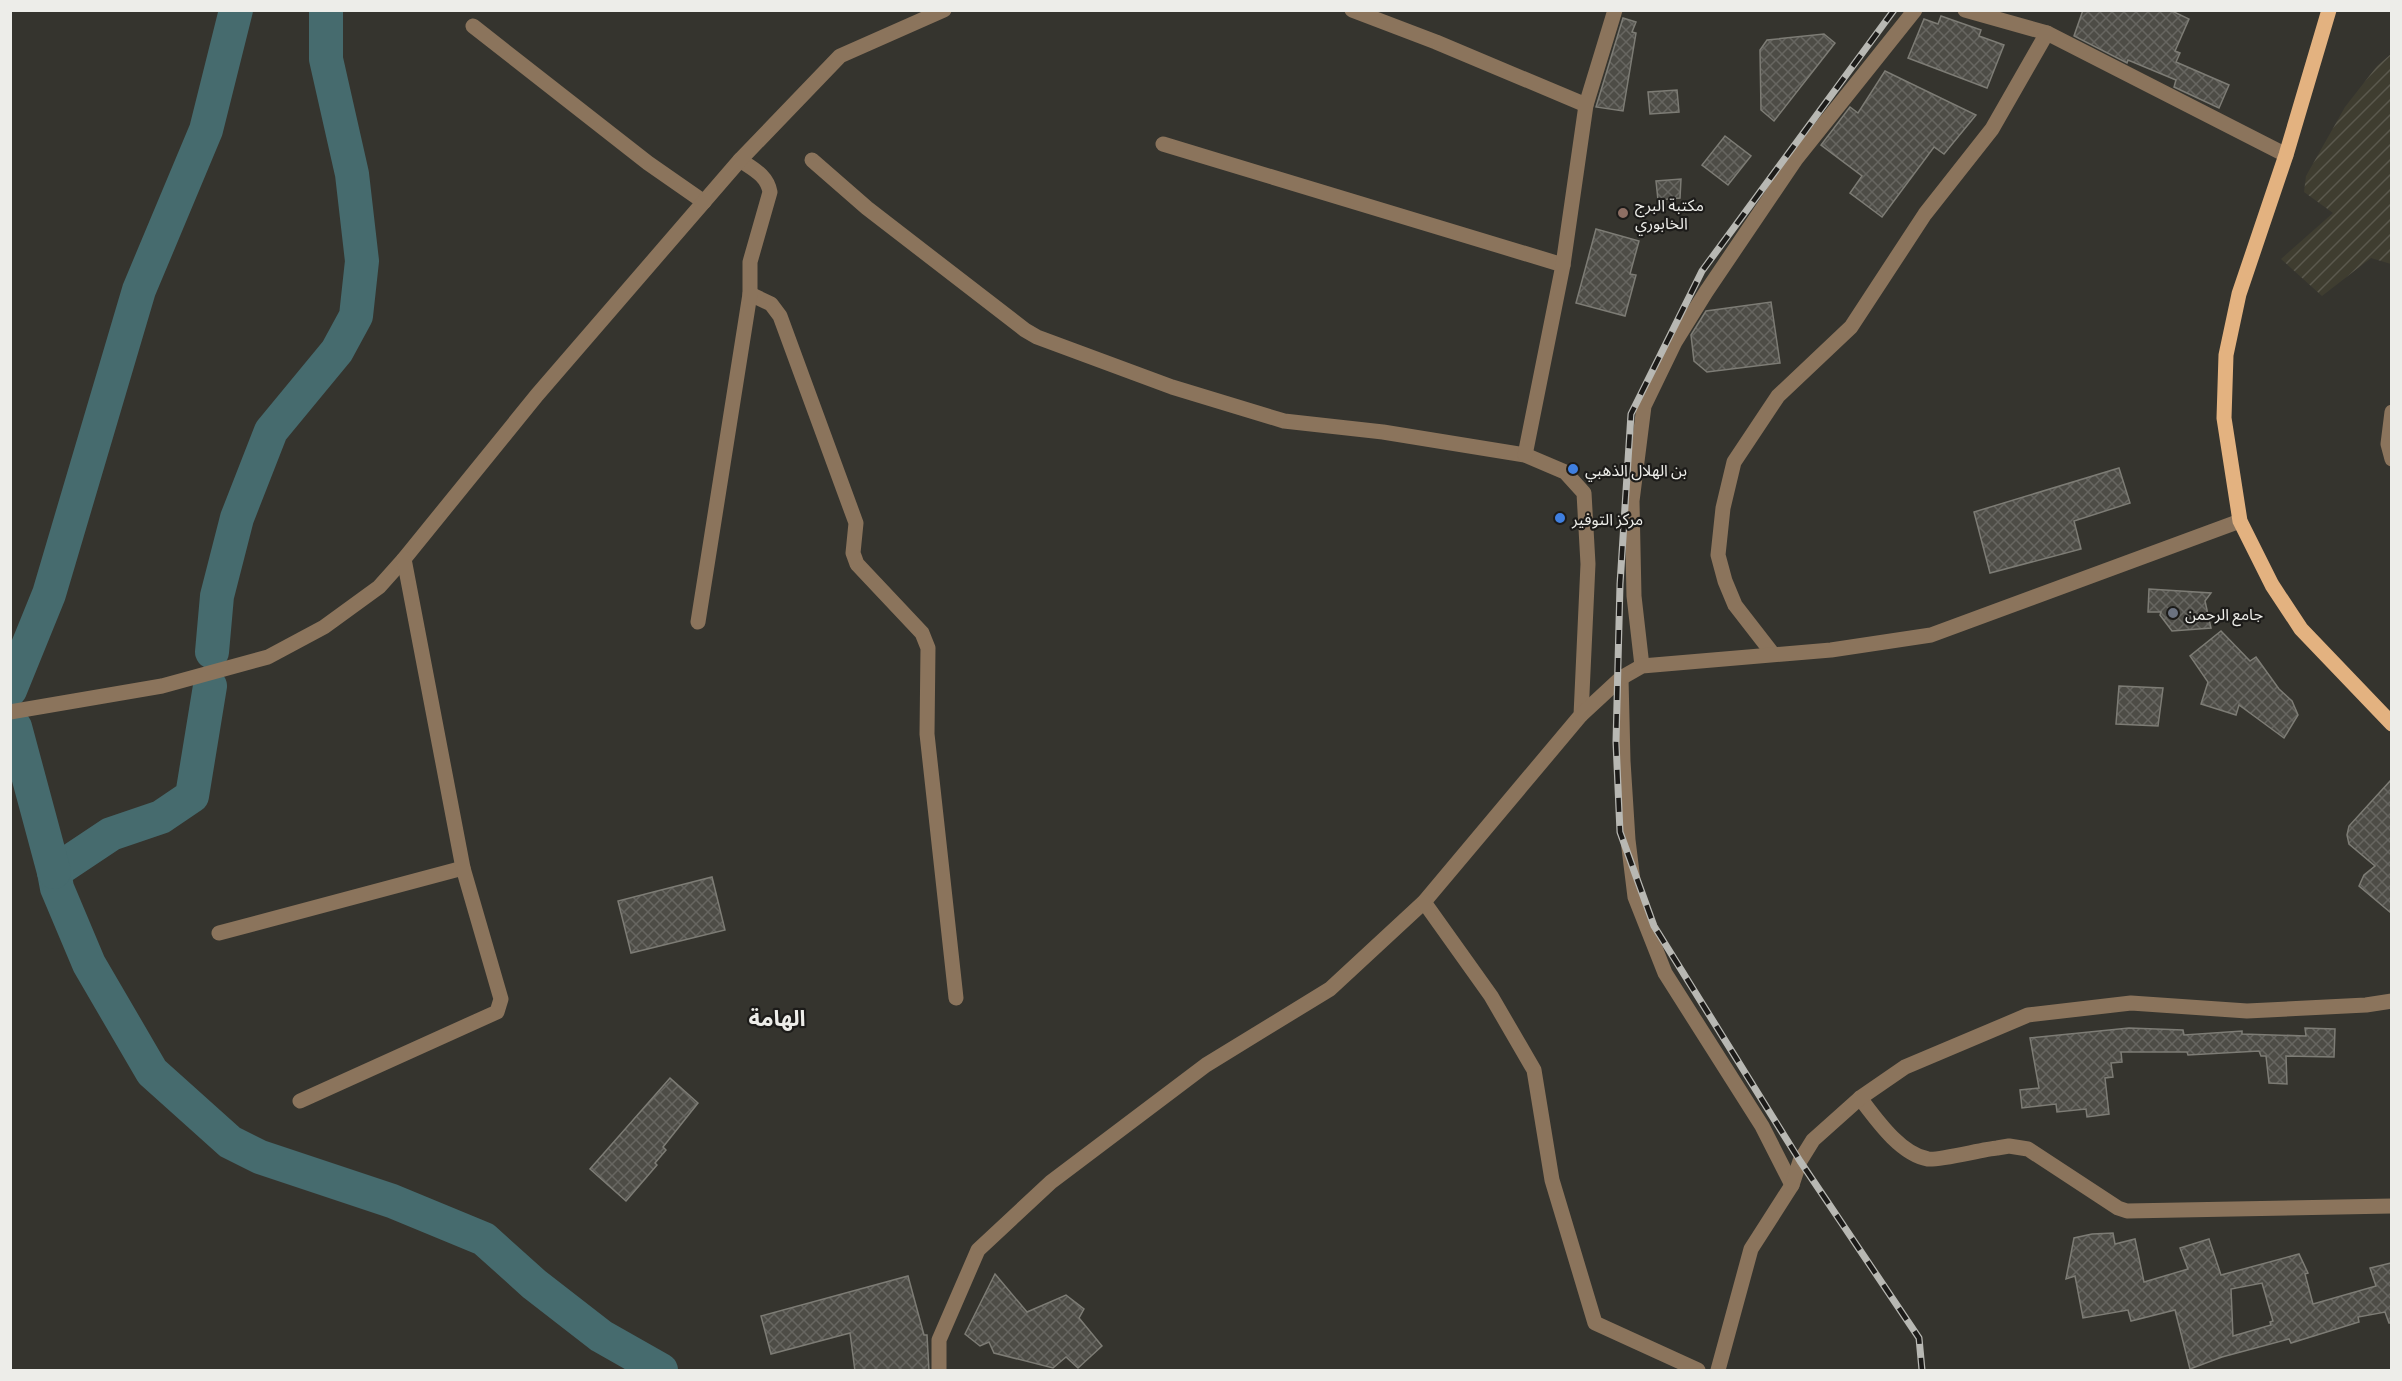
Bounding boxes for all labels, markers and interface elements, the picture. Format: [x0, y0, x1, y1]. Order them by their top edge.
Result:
place label: مكتبة البرج الخابوري [1635, 195, 1704, 235]
marker: مكتبة البرج الخابوري [1616, 206, 1630, 220]
place label: بن الهلال الذهبي [1585, 460, 1687, 482]
marker: بن الهلال الذهبي [1566, 462, 1580, 476]
place label: مركز التوفير [1571, 509, 1643, 529]
marker: مركز التوفير [1553, 511, 1567, 525]
place label: جامع الرحمن [2185, 604, 2263, 627]
marker: جامع الرحمن [2166, 606, 2180, 620]
district label: الهامة [748, 1004, 806, 1031]

